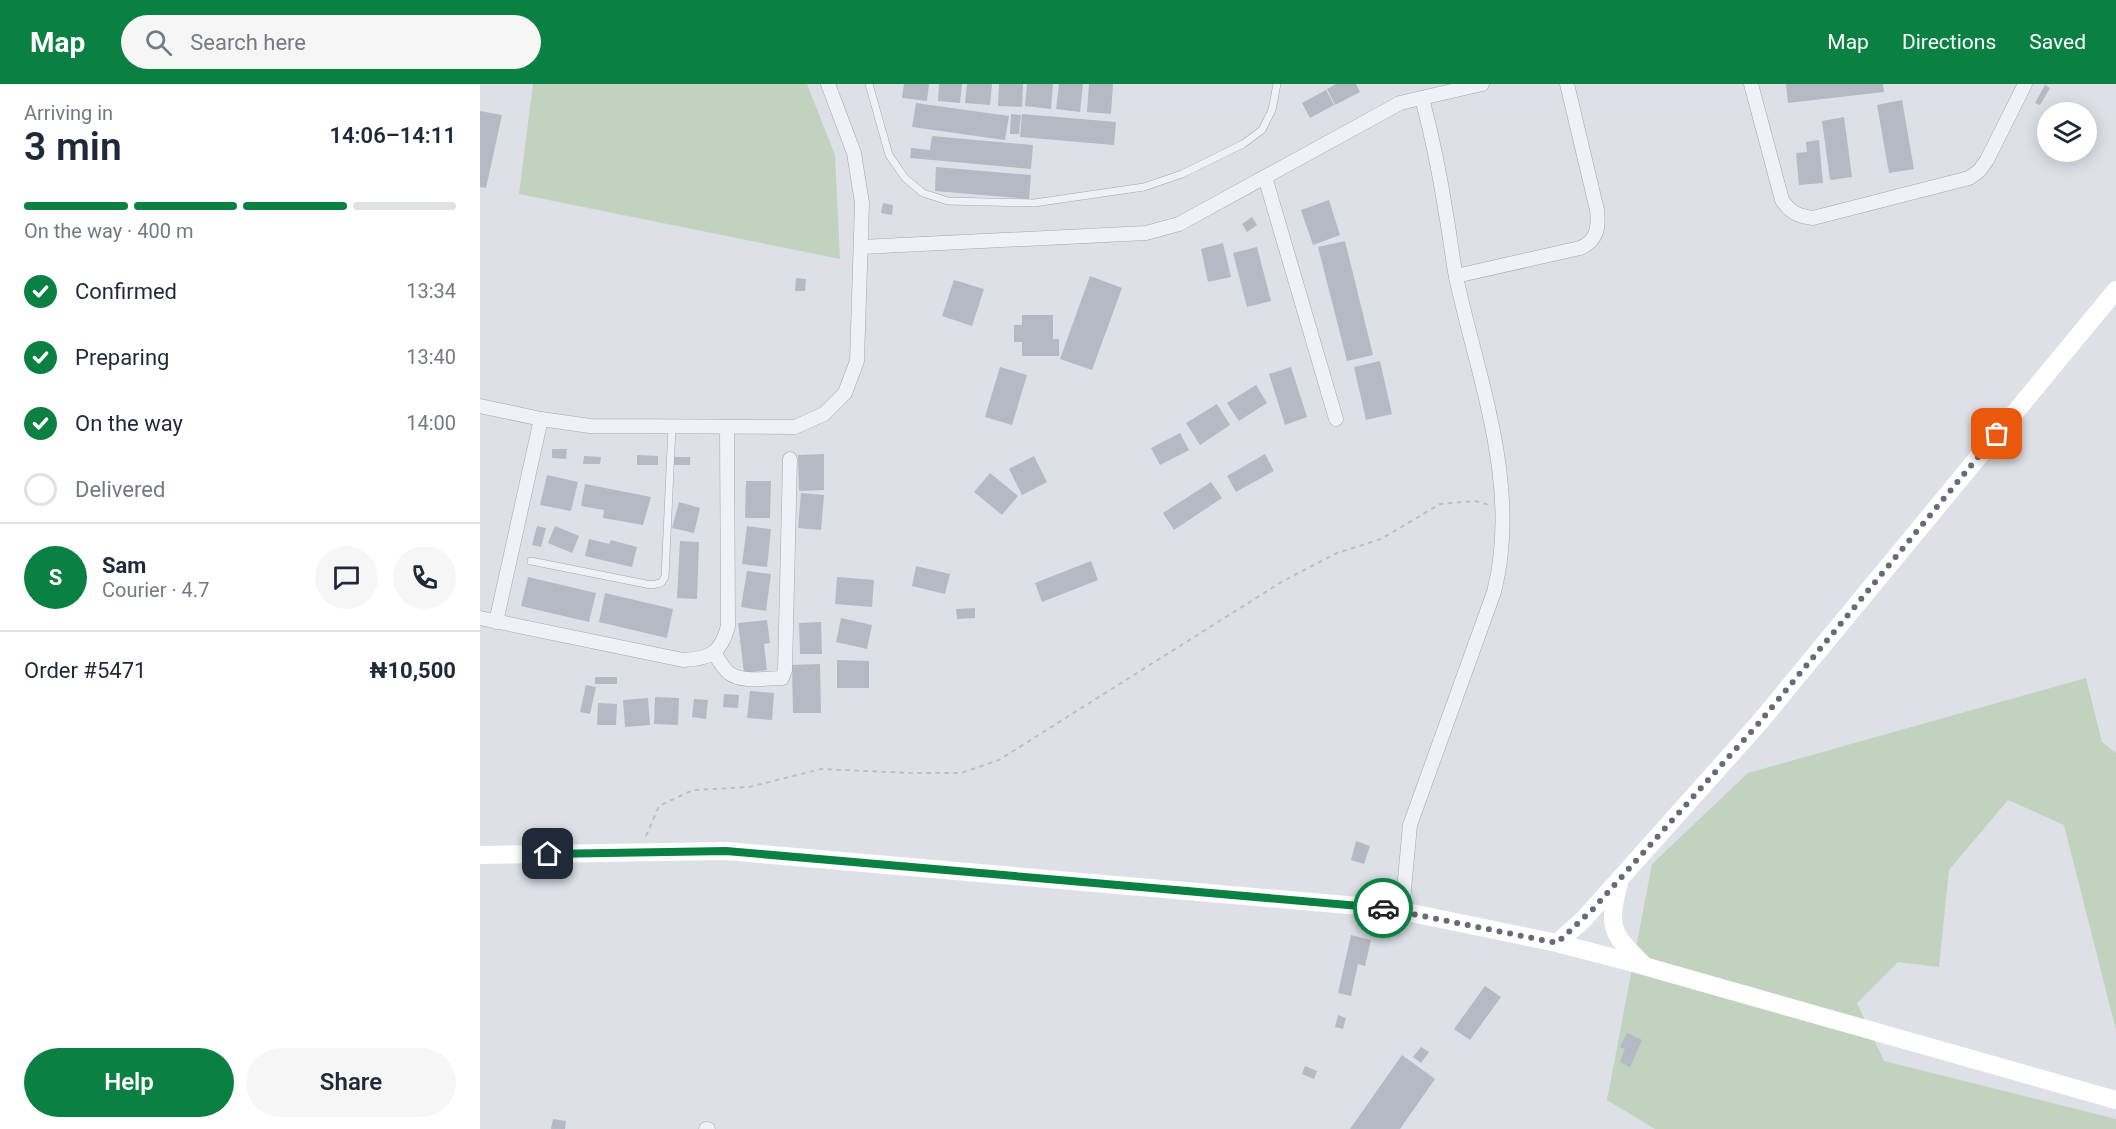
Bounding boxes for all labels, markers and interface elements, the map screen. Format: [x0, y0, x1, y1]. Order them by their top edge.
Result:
search box [121, 15, 541, 69]
text: Map [30, 26, 85, 59]
icon: search [142, 26, 175, 59]
text: Search here [190, 30, 306, 55]
text: Map [1827, 30, 1869, 54]
text: Directions [1902, 30, 1996, 54]
text: Saved [2029, 30, 2086, 54]
text: Arriving in [24, 101, 113, 125]
map controls [2037, 102, 2097, 162]
button: layers [2037, 102, 2097, 162]
text: 14:06–14:11 [329, 123, 456, 148]
text: 3 min [24, 124, 122, 170]
text: On the way · 400 m [24, 219, 193, 243]
icon: check [24, 275, 57, 308]
text: Confirmed [75, 279, 177, 304]
text: 13:34 [406, 279, 456, 303]
icon: check [24, 341, 57, 374]
text: Preparing [75, 345, 169, 370]
text: 13:40 [406, 345, 456, 369]
icon: check [24, 407, 57, 440]
pin [1971, 408, 2022, 459]
text: On the way [75, 411, 183, 436]
text: 14:00 [406, 411, 456, 435]
icon: bag [1980, 417, 2013, 450]
text: Delivered [75, 477, 165, 502]
button: chat [315, 546, 378, 609]
button: phone [393, 546, 456, 609]
text: Sam [102, 553, 146, 578]
text: S [49, 565, 62, 590]
text: Courier · 4.7 [102, 578, 209, 602]
text: Order #5471 [24, 658, 146, 683]
text: ₦10,500 [370, 658, 456, 683]
pin [522, 828, 573, 879]
icon: home [531, 837, 564, 870]
courier [1353, 878, 1413, 938]
icon: car [1367, 892, 1400, 925]
button: Help [24, 1048, 234, 1117]
button: Share [246, 1048, 456, 1117]

